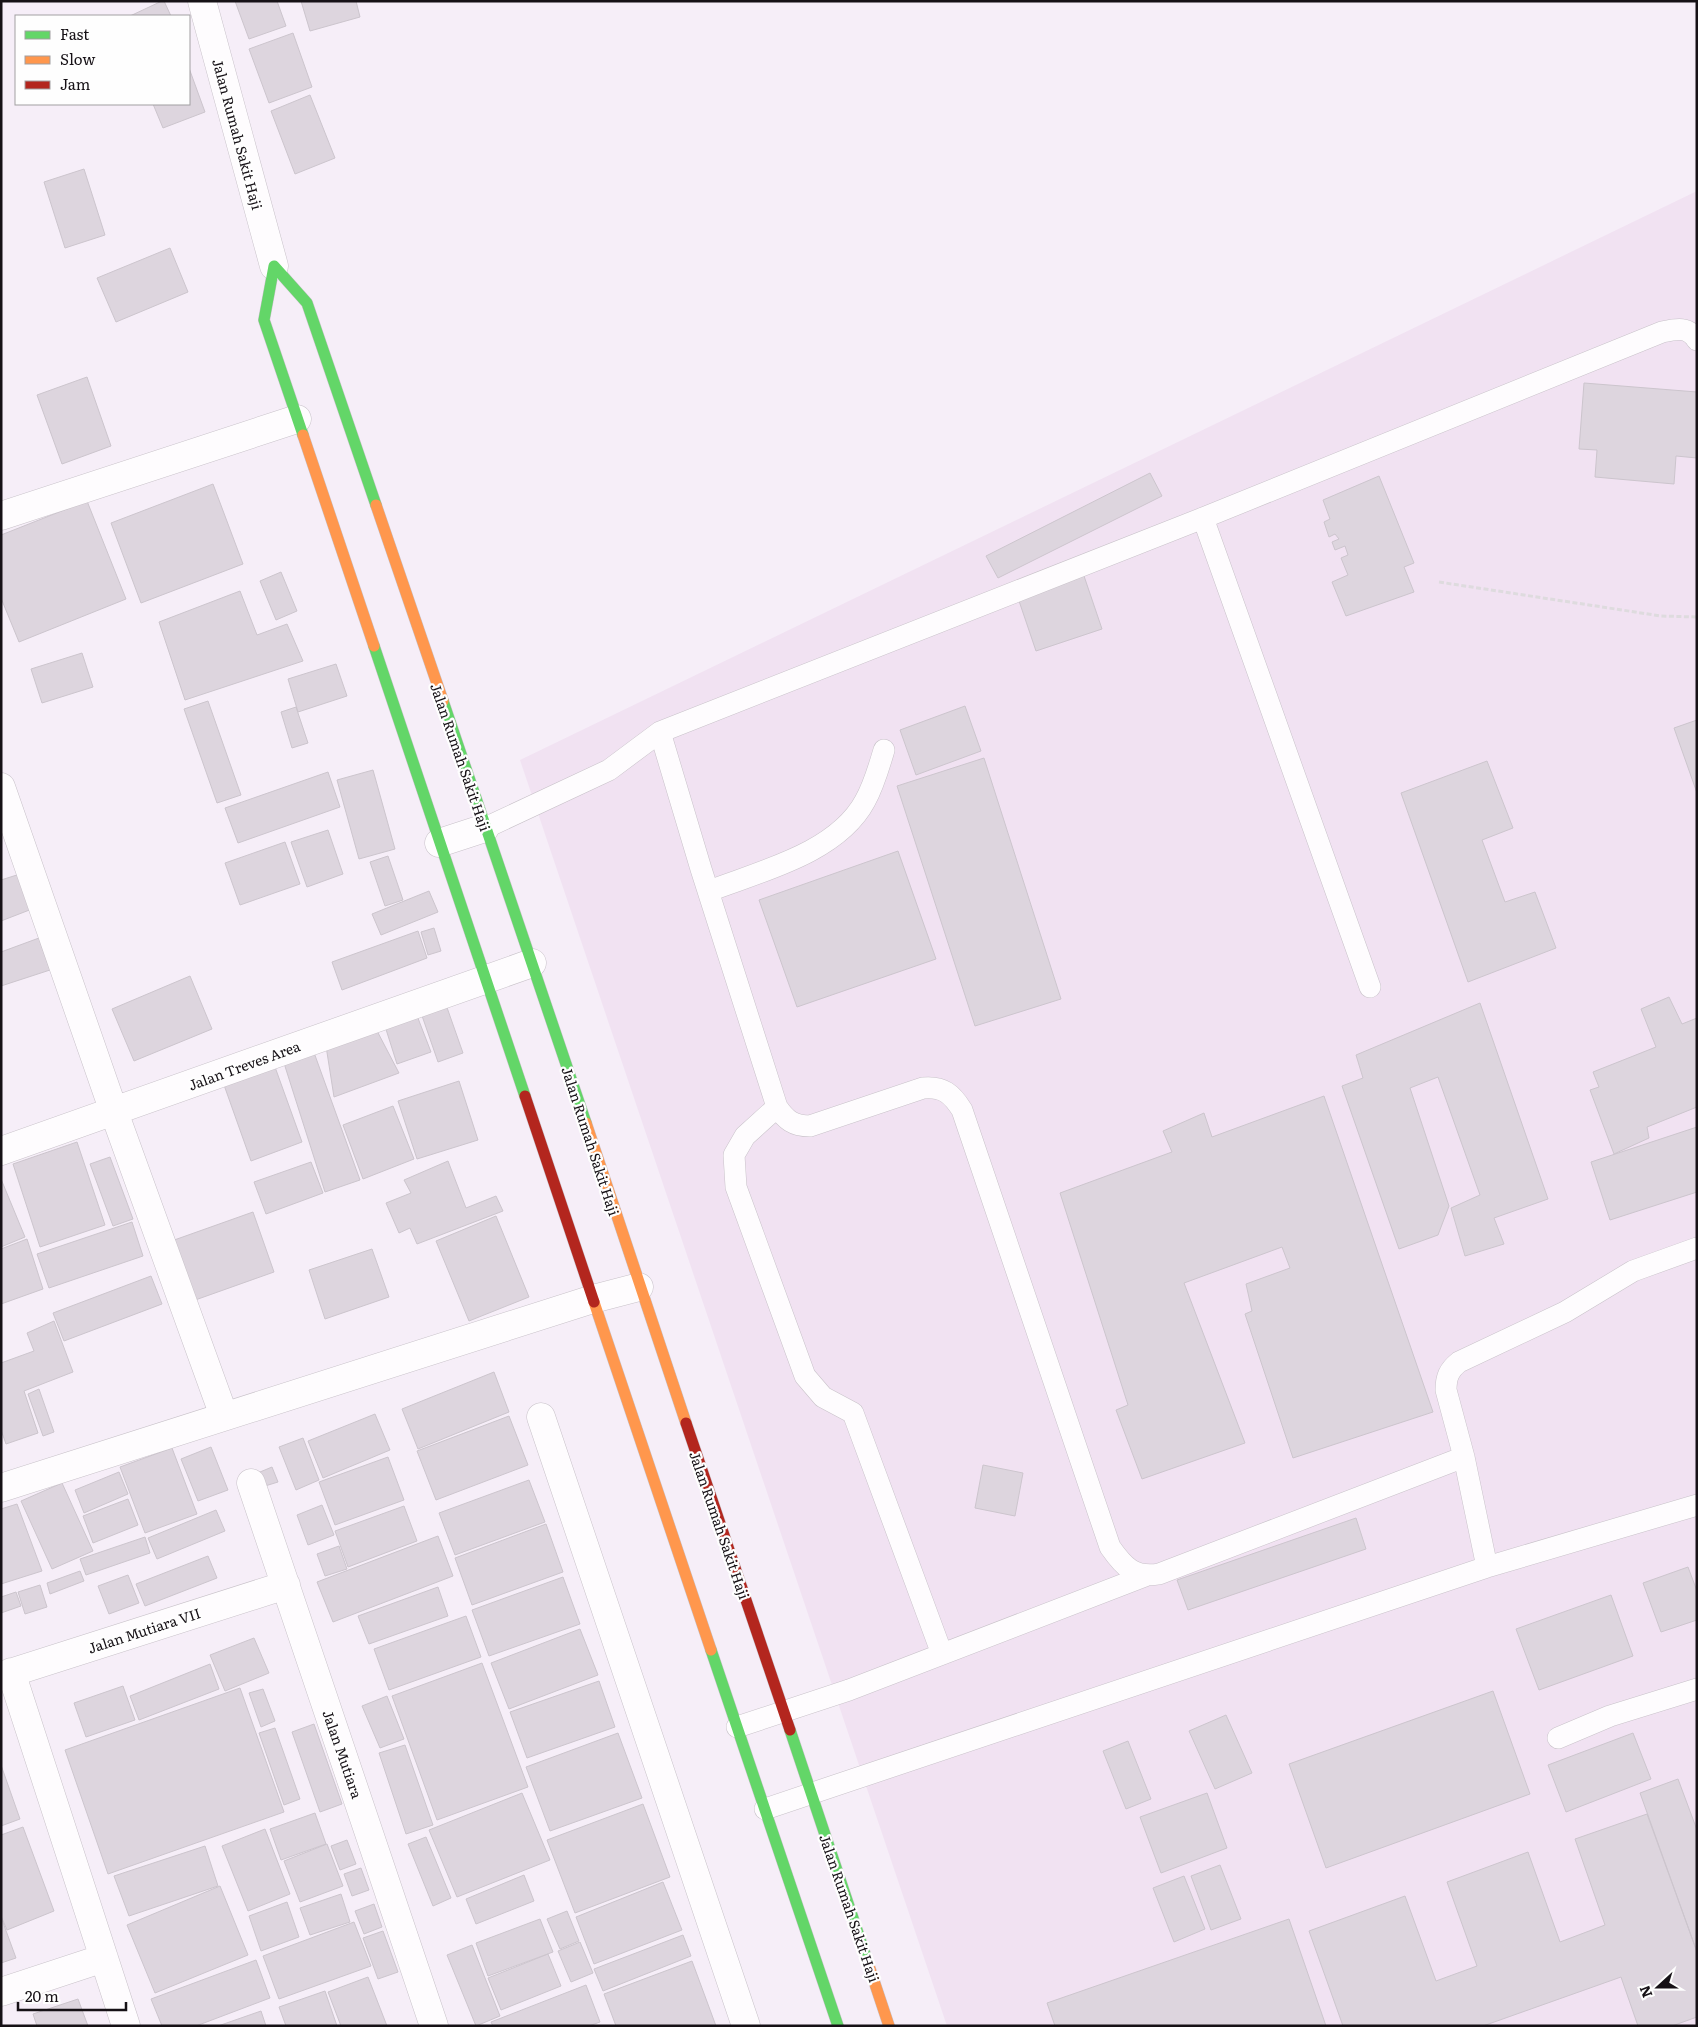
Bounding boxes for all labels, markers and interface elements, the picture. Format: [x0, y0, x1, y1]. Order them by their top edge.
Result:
legend [15, 15, 190, 105]
text: Fast [60, 22, 89, 45]
text: Slow [60, 47, 95, 70]
street label: Jalan Rumah Sakit Haji [208, 56, 268, 212]
text: Jam [60, 72, 91, 95]
street label: Jalan Rumah Sakit Haji [426, 680, 496, 834]
street label: Jalan Treves Area [185, 1035, 303, 1095]
street label: Jalan Rumah Sakit Haji [557, 1064, 625, 1218]
street label: Jalan Rumah Sakit Haji [685, 1448, 755, 1602]
street label: Jalan Mutiara VII [85, 1602, 203, 1658]
street label: Jalan Mutiara [318, 1707, 368, 1801]
street label: Jalan Rumah Sakit Haji [815, 1831, 885, 1985]
north arrow [1633, 1962, 1683, 2012]
scale bar [18, 1980, 125, 2012]
text: N [1633, 1983, 1656, 2001]
text: 20 m [25, 1984, 59, 2007]

